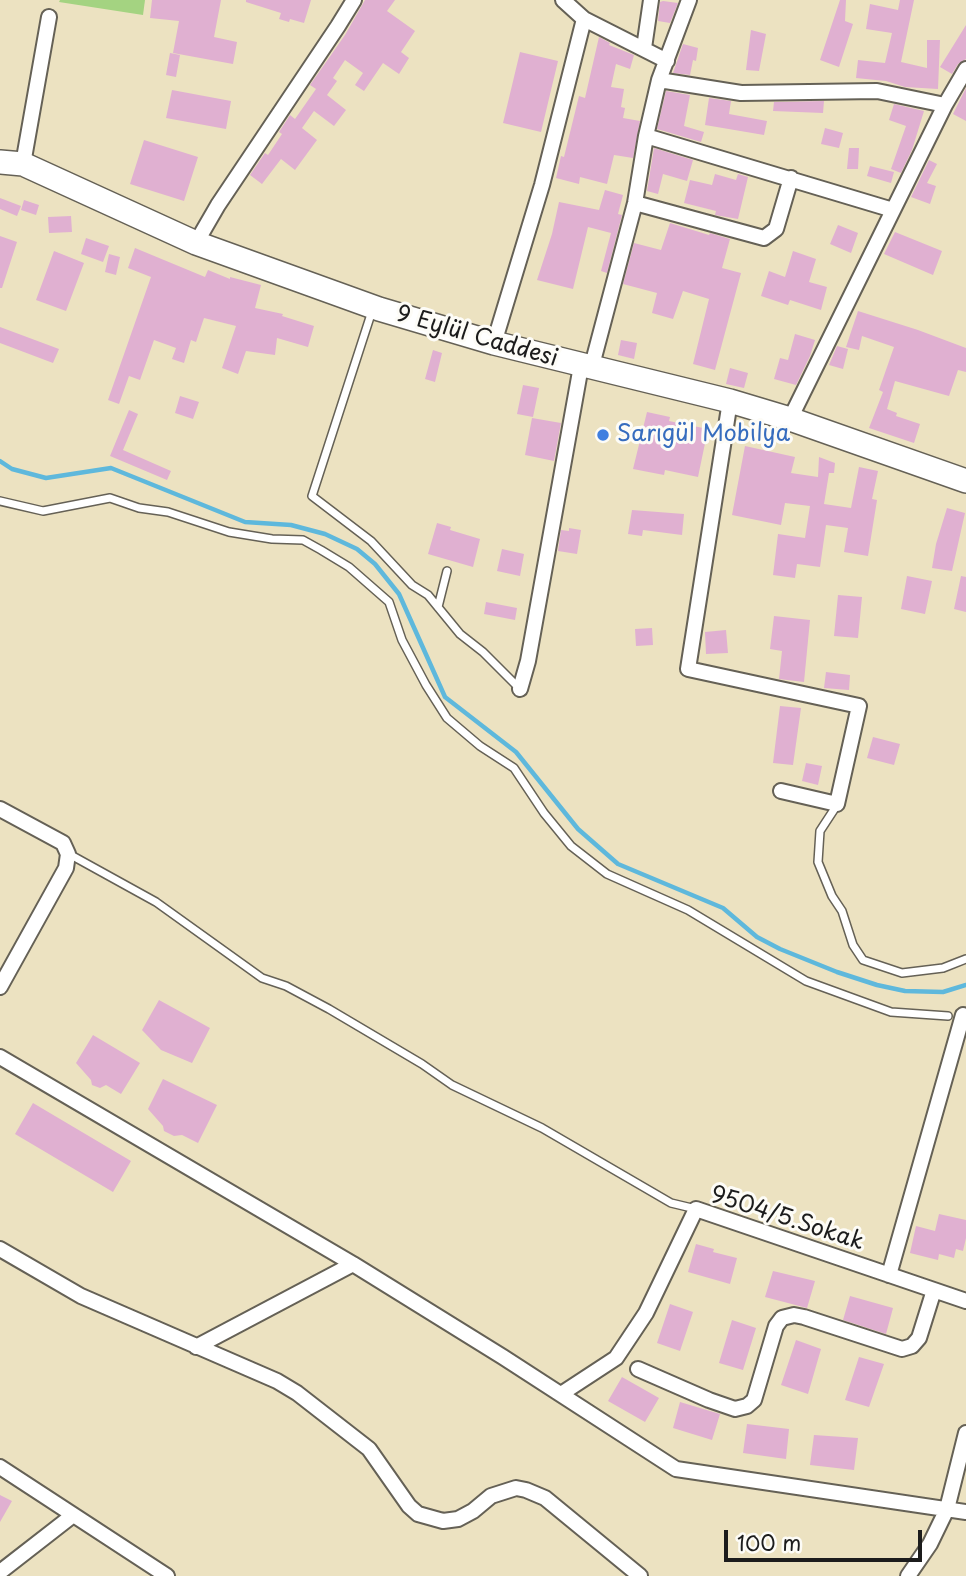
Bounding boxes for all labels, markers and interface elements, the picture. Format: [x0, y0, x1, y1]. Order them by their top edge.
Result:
street label: 9 Eylül Caddesi [393, 301, 561, 373]
place label: Sarıgül Mobilya [617, 421, 790, 449]
marker: Sarıgül Mobilya [595, 427, 611, 443]
street label: 9504/5.Sokak [707, 1181, 867, 1257]
scale bar [728, 1516, 926, 1560]
text: 100 m [737, 1526, 801, 1558]

